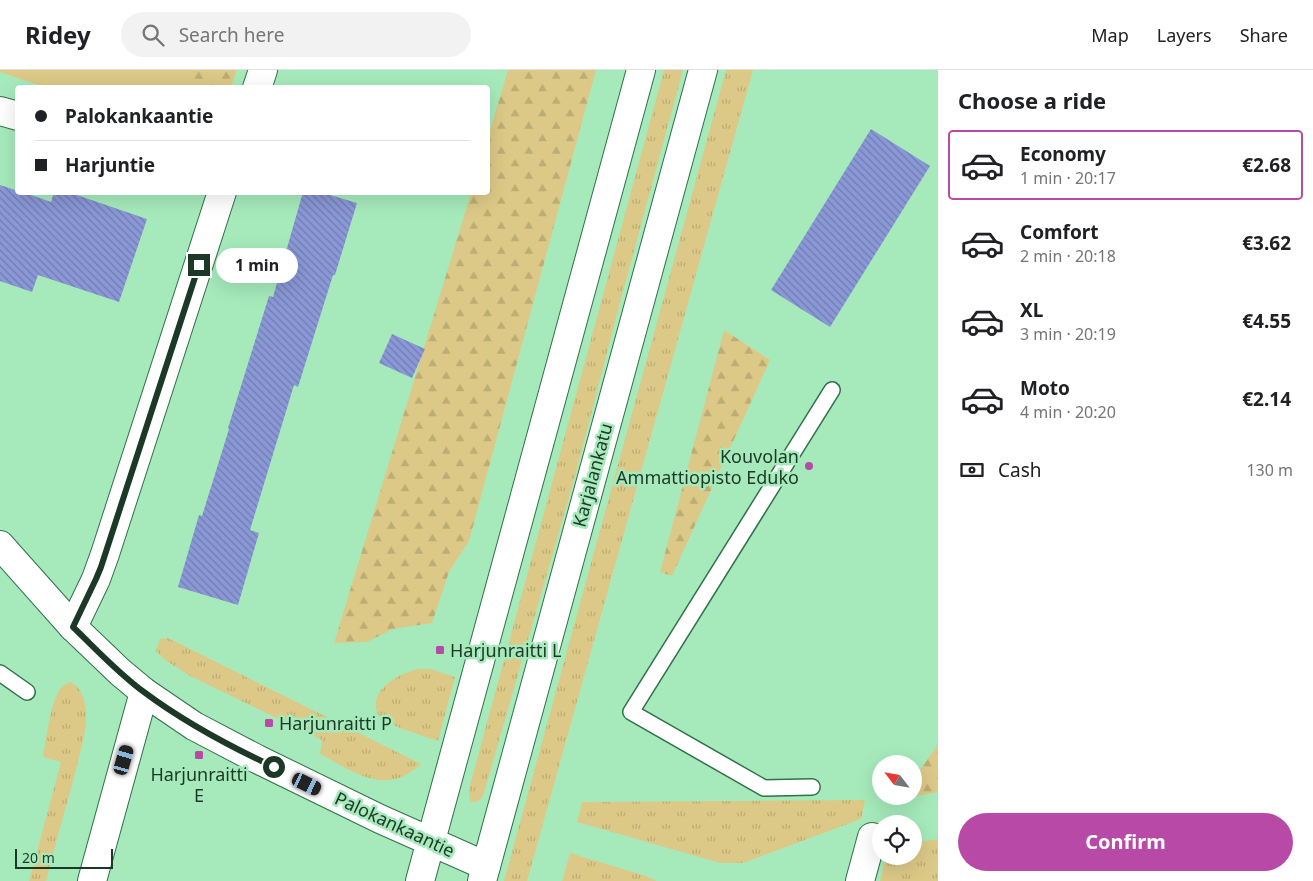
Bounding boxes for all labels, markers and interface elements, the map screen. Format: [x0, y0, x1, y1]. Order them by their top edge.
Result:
search box [121, 12, 471, 57]
text: Ridey [25, 18, 91, 51]
icon: search [139, 21, 167, 49]
text: Search here [179, 22, 284, 48]
text: Map [1091, 23, 1129, 47]
text: Layers [1157, 23, 1212, 47]
text: Share [1240, 23, 1288, 47]
text: Choose a ride [958, 85, 1106, 115]
text: Palokankaantie [65, 103, 213, 129]
text: Economy [1020, 141, 1106, 167]
icon: car [960, 143, 1005, 188]
text: Harjuntie [65, 152, 155, 178]
text: €2.68 [1242, 152, 1291, 178]
text: 1 min · 20:17 [1020, 167, 1116, 189]
text: Comfort [1020, 219, 1099, 245]
icon: car [960, 221, 1005, 266]
text: €3.62 [1242, 230, 1291, 256]
text: 2 min · 20:18 [1020, 245, 1116, 267]
callout: 1 min [216, 248, 299, 282]
route end [188, 254, 210, 276]
text: 1 min [235, 254, 279, 276]
text: XL [1020, 297, 1043, 323]
icon: car [960, 299, 1005, 344]
text: €4.55 [1242, 308, 1291, 334]
text: 3 min · 20:19 [1020, 323, 1116, 345]
text: Moto [1020, 375, 1070, 401]
icon: car [960, 377, 1005, 422]
text: €2.14 [1242, 386, 1291, 412]
text: 4 min · 20:20 [1020, 401, 1116, 423]
street label: Karjalankatu [567, 420, 617, 530]
place label: Kouvolan Ammattiopisto Eduko [616, 444, 799, 489]
icon: cash [958, 456, 986, 484]
text: Cash [998, 457, 1042, 483]
text: 130 m [1246, 459, 1293, 481]
marker: Kouvolan Ammattiopisto Eduko [803, 460, 815, 472]
place label: Harjunraitti L [450, 638, 561, 662]
marker: Harjunraitti L [434, 644, 446, 656]
place label: Harjunraitti P [279, 711, 392, 735]
marker: Harjunraitti P [263, 717, 275, 729]
car [112, 744, 135, 776]
marker: Harjunraitti E [193, 749, 205, 761]
north arrow [872, 755, 922, 805]
map controls [872, 755, 922, 865]
route start [263, 756, 285, 778]
place label: Harjunraitti E [150, 762, 248, 807]
car [290, 771, 323, 797]
street label: Palokankaantie [331, 786, 459, 862]
button: Confirm [958, 813, 1293, 871]
button: locate [872, 815, 922, 865]
scale bar [15, 846, 112, 869]
text: 20 m [22, 848, 55, 867]

